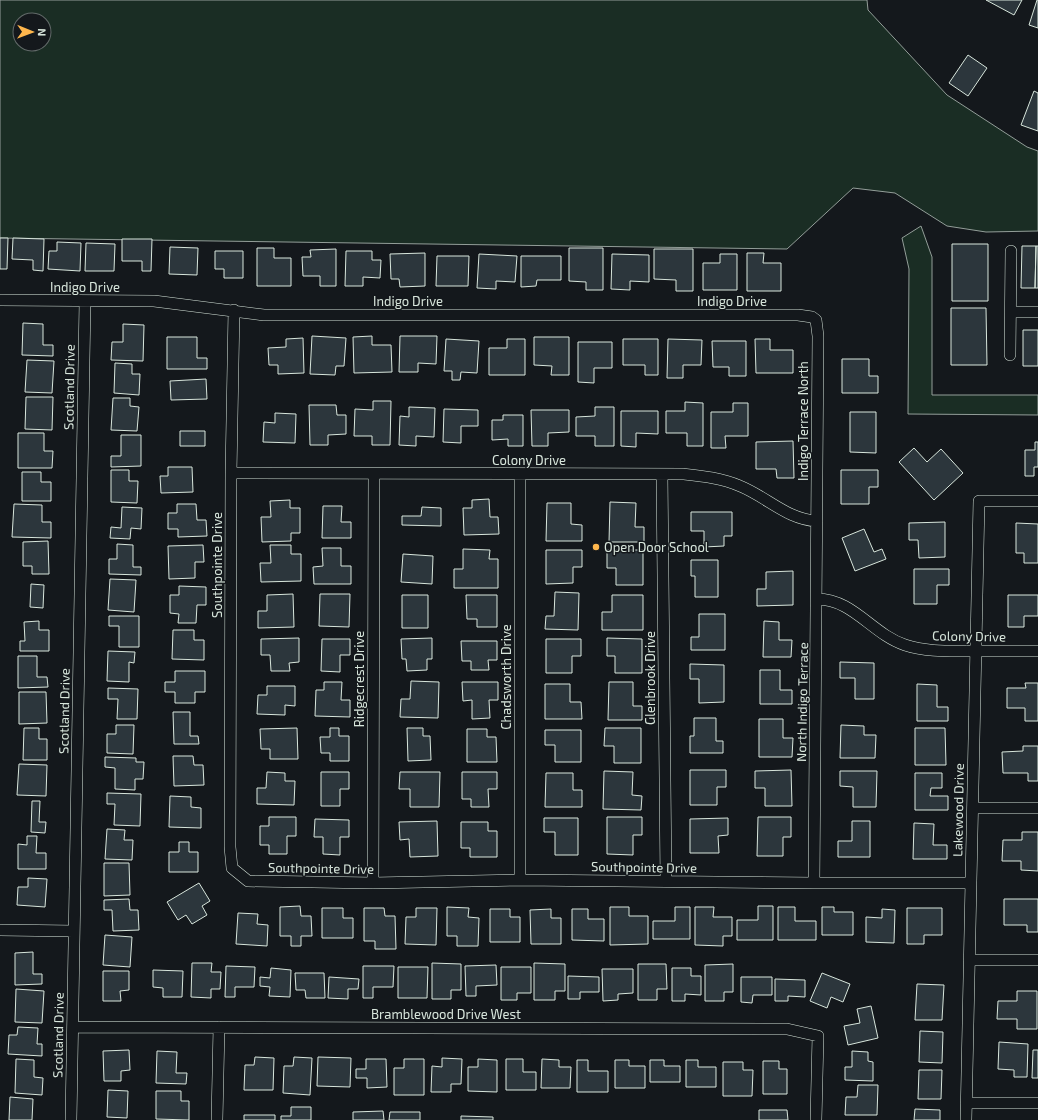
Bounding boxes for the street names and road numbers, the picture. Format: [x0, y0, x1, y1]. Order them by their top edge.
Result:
street label: Indigo Drive [50, 279, 120, 295]
street label: Indigo Drive [373, 293, 443, 309]
street label: Indigo Drive [697, 293, 767, 309]
street label: Scotland Drive [60, 344, 78, 430]
street label: Indigo Terrace North [795, 361, 811, 481]
street label: Colony Drive [492, 452, 566, 468]
street label: Southpointe Drive [209, 512, 225, 618]
street label: Chadsworth Drive [498, 624, 514, 730]
street label: Colony Drive [932, 627, 1006, 645]
street label: Ridgecrest Drive [351, 631, 367, 727]
street label: Glenbrook Drive [642, 631, 658, 725]
street label: North Indigo Terrace [793, 642, 811, 762]
street label: Scotland Drive [55, 668, 73, 754]
street label: Lakewood Drive [949, 763, 967, 857]
street label: Southpointe Drive [591, 858, 697, 876]
street label: Southpointe Drive [268, 859, 374, 877]
street label: Scotland Drive [49, 992, 67, 1078]
street label: Bramblewood Drive West [371, 1006, 521, 1022]

